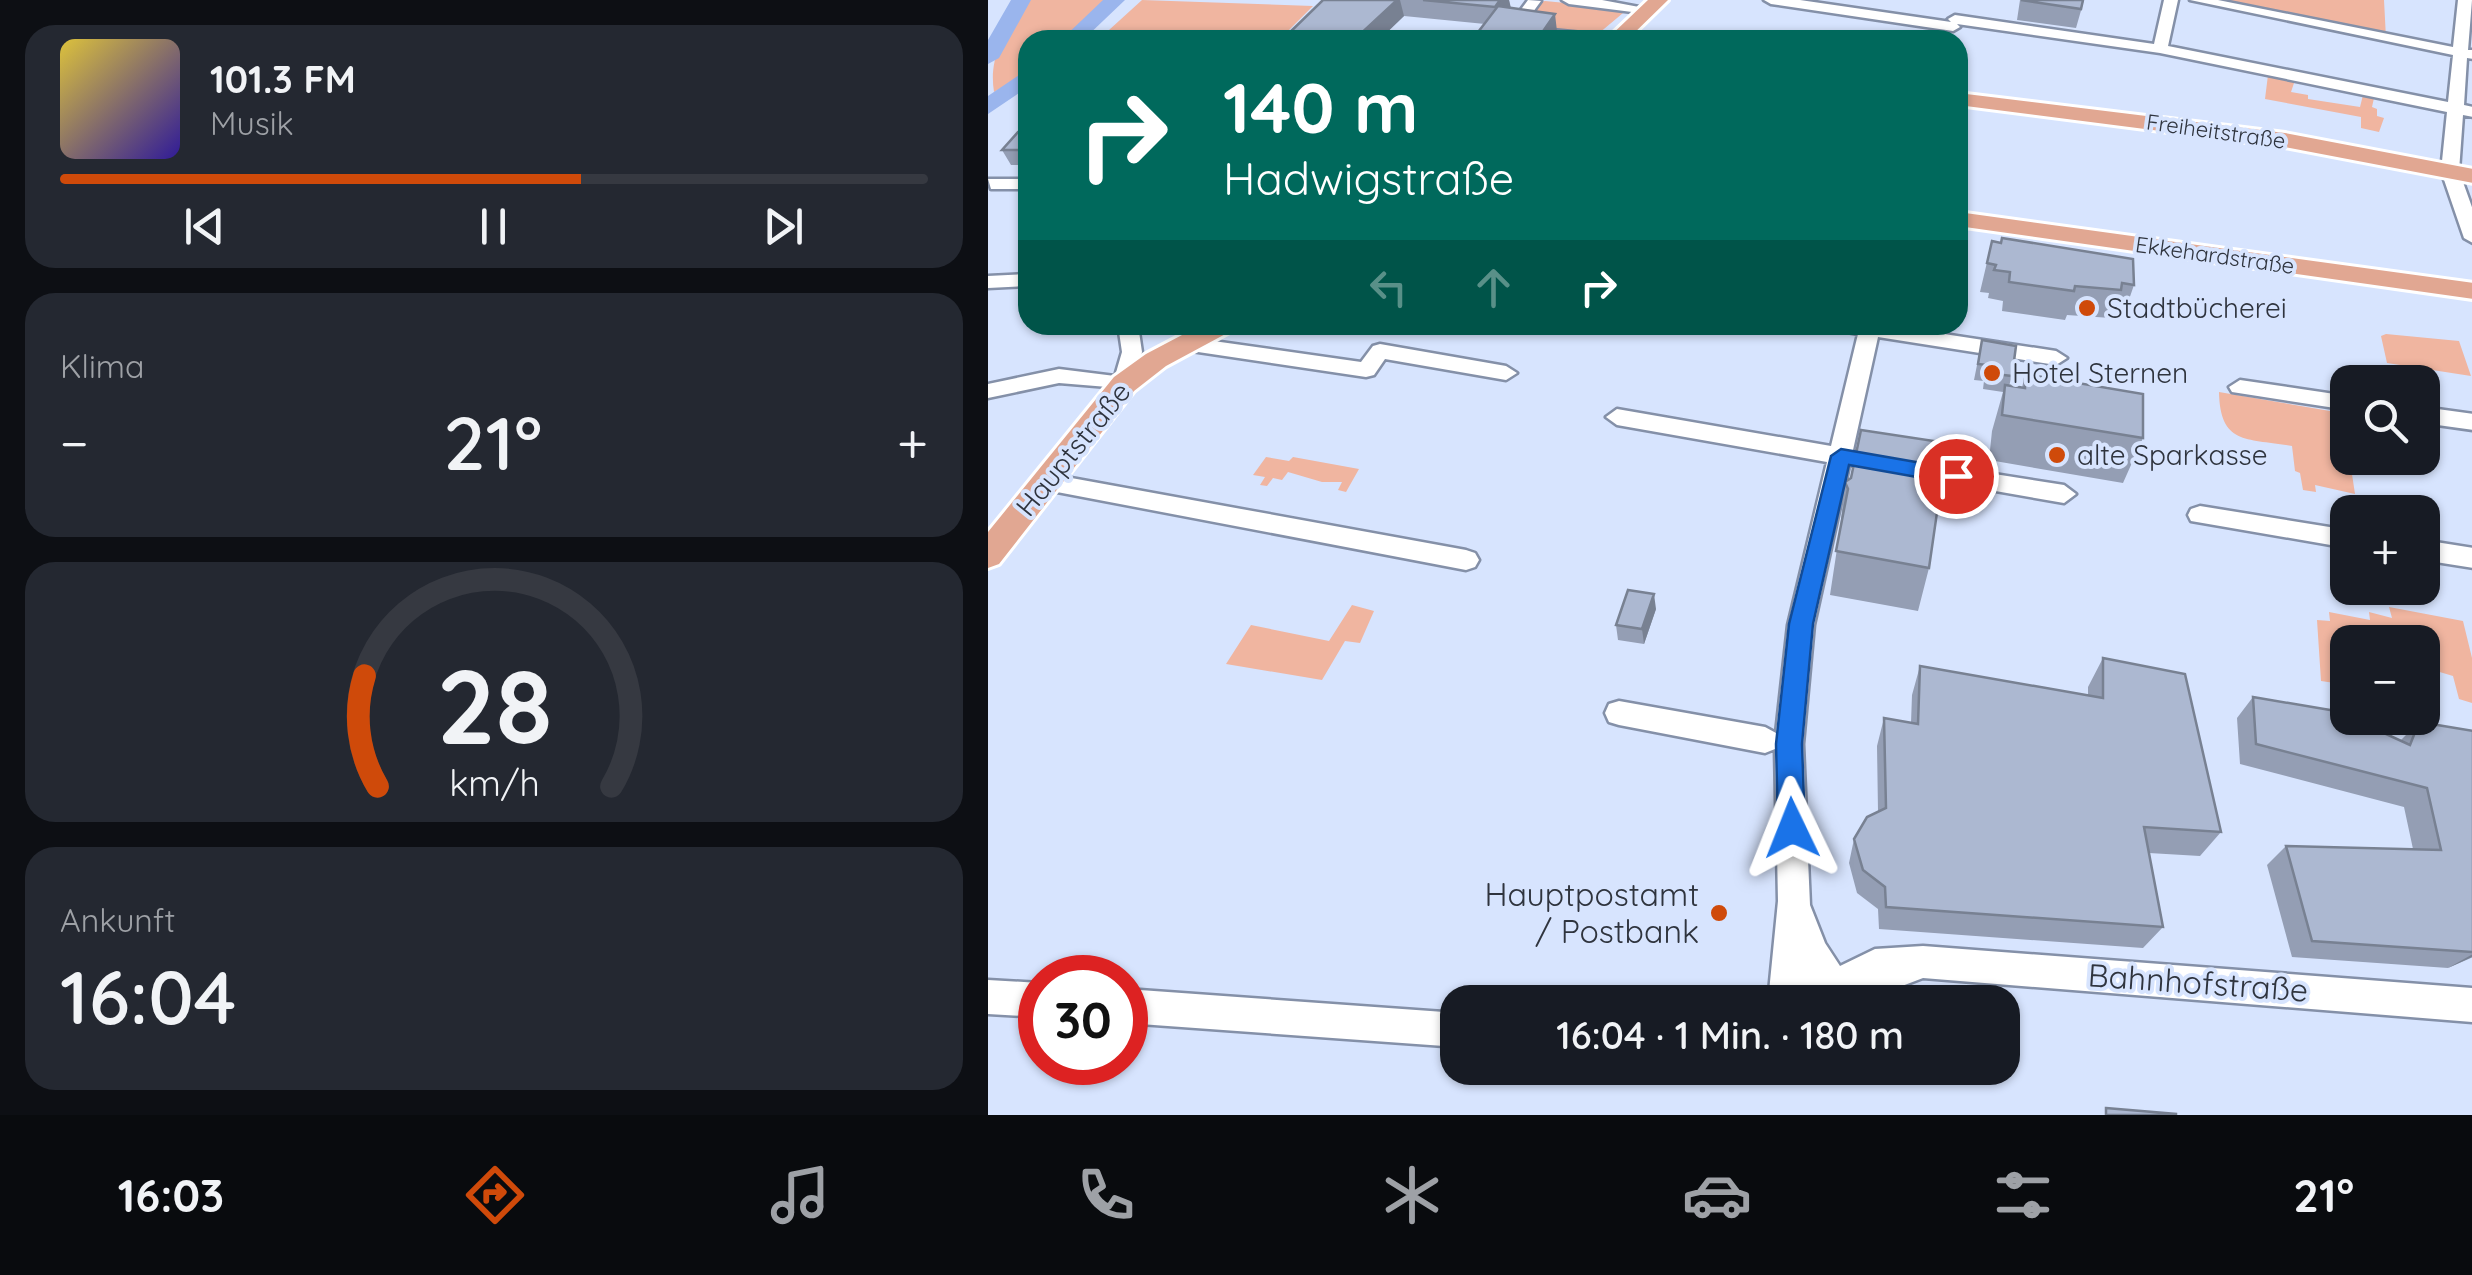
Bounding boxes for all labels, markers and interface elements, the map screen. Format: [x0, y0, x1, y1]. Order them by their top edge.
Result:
text: 101.3 FM [210, 55, 356, 103]
text: 140 m [1223, 63, 1419, 151]
icon: right [1058, 70, 1188, 200]
text: Musik [210, 103, 294, 143]
street label: Freiheitstraße [2145, 107, 2287, 155]
text: Hadwigstraße [1223, 150, 1514, 206]
icon: previous [177, 199, 232, 254]
icon: pause [466, 199, 521, 254]
icon: next [756, 199, 811, 254]
street label: Ekkehardstraße [2134, 230, 2296, 280]
icon: left [1361, 260, 1416, 315]
icon: ahead [1466, 260, 1521, 315]
icon: right [1571, 260, 1626, 315]
place label: Stadtbücherei [2107, 290, 2287, 325]
marker: Stadtbücherei [2076, 297, 2098, 319]
text: Klima [60, 346, 144, 386]
place label: Hotel Sternen [2012, 355, 2188, 390]
marker: Hotel Sternen [1981, 362, 2003, 384]
map controls [2330, 365, 2440, 735]
button: search [2330, 365, 2440, 475]
street label: Hauptstraße [1008, 374, 1137, 523]
text: 21° [443, 395, 542, 489]
text: − [60, 408, 89, 477]
text: + [897, 408, 928, 477]
pin [1914, 434, 1999, 519]
place label: alte Sparkasse [2077, 437, 2268, 472]
marker: alte Sparkasse [2046, 444, 2068, 466]
icon: arrive [1929, 449, 1984, 504]
button: + [2330, 495, 2440, 605]
button: − [2330, 625, 2440, 735]
text: 28 [436, 640, 552, 770]
text: km/h [449, 760, 539, 805]
position arrow [1740, 776, 1844, 880]
place label: Hauptpostamt / Postbank [1484, 874, 1699, 951]
text: Ankunft [60, 900, 175, 940]
marker: Hauptpostamt / Postbank [1708, 902, 1730, 924]
text: 16:04 [60, 949, 236, 1043]
street label: Bahnhofstraße [2087, 954, 2309, 1010]
speed limit sign: 30 [1018, 955, 1148, 1085]
text: 16:04 · 1 Min. · 180 m [1556, 1011, 1904, 1059]
icon: directions [460, 1160, 530, 1230]
icon: music [765, 1160, 835, 1230]
icon: phone [1071, 1160, 1141, 1230]
icon: climate [1377, 1160, 1447, 1230]
icon: car [1682, 1160, 1752, 1230]
icon: filters [1988, 1160, 2058, 1230]
text: 16:03 [118, 1167, 224, 1223]
text: 21° [2293, 1167, 2354, 1223]

